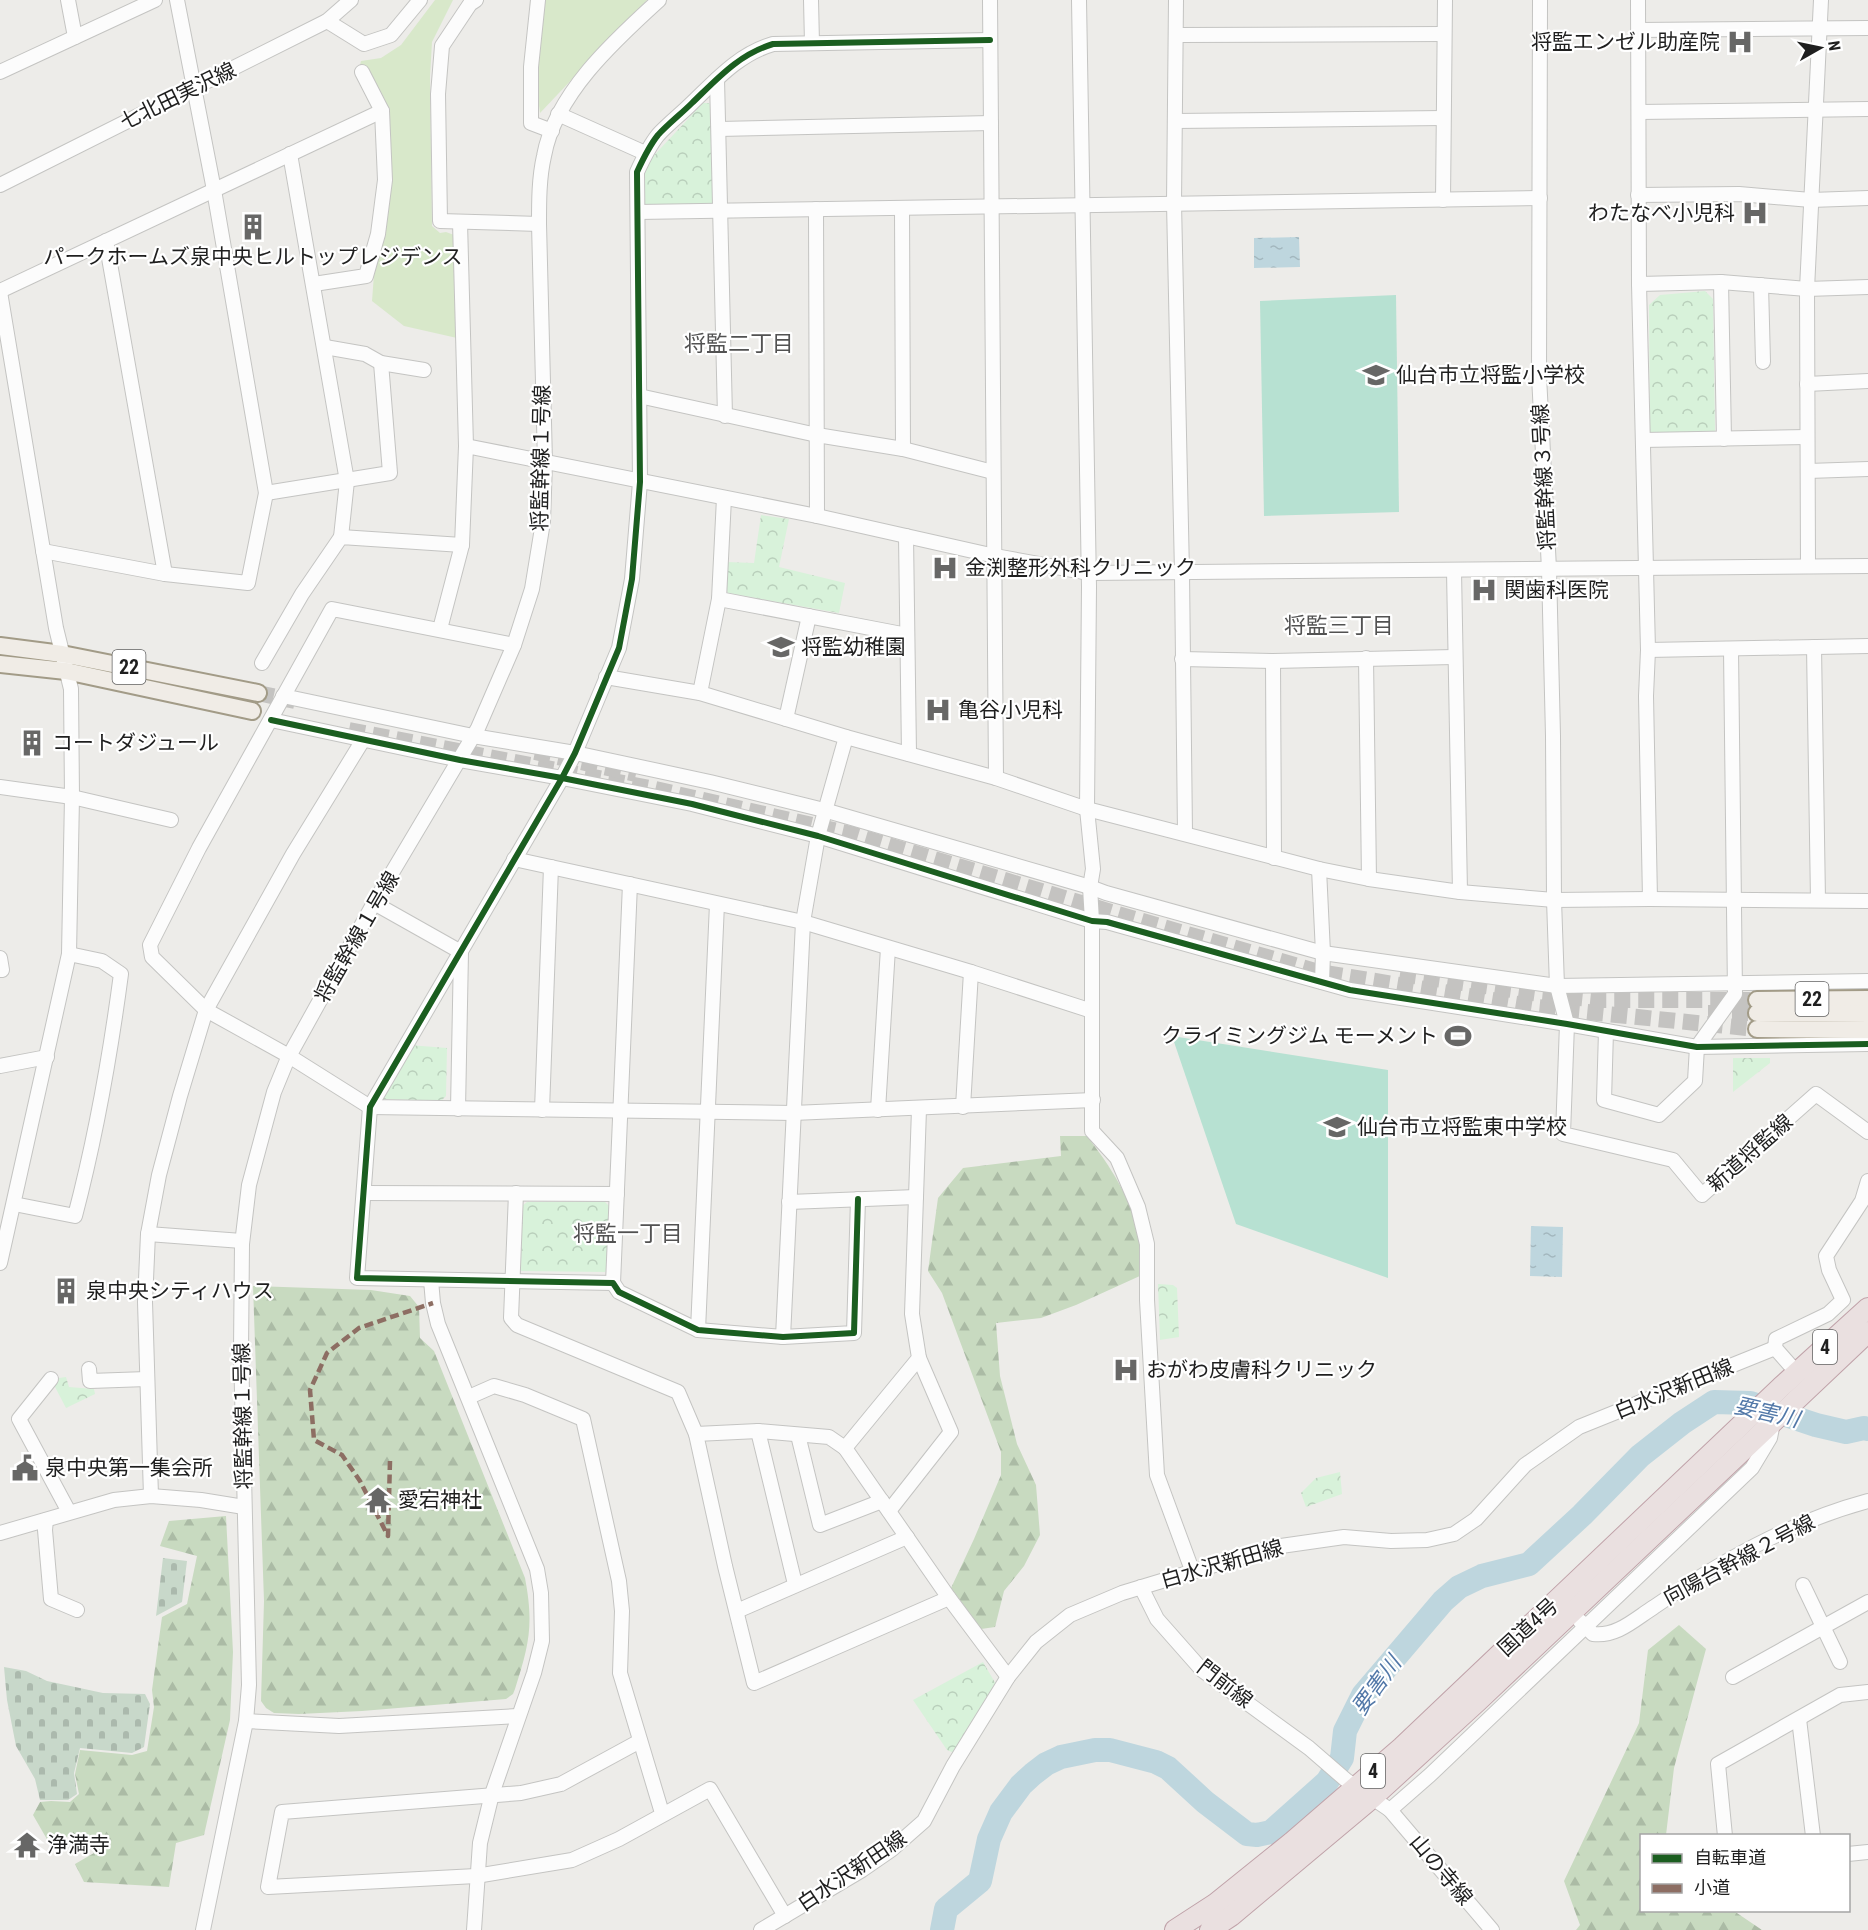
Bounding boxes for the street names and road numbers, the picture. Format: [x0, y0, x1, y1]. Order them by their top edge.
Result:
street label: 七北田実沢線 [116, 58, 240, 134]
street label: 将監幹線１号線 [528, 384, 554, 532]
street label: 将監幹線３号線 [1528, 403, 1560, 551]
road number: 22 [112, 650, 146, 684]
street label: 将監幹線１号線 [310, 867, 404, 1007]
road number: 22 [1796, 982, 1828, 1016]
street label: 新道将監線 [1703, 1110, 1797, 1196]
road number: 4 [1813, 1330, 1837, 1364]
street label: 将監幹線１号線 [230, 1342, 256, 1490]
street label: 白水沢新田線 [1611, 1354, 1737, 1424]
street label: 向陽台幹線２号線 [1659, 1510, 1819, 1610]
street label: 白水沢新田線 [1158, 1535, 1286, 1593]
street label: 国道4号 [1493, 1593, 1563, 1661]
street label: 門前線 [1193, 1655, 1257, 1713]
road number: 4 [1361, 1754, 1385, 1788]
street label: 白水沢新田線 [793, 1826, 911, 1916]
street label: 山の寺線 [1405, 1830, 1477, 1910]

